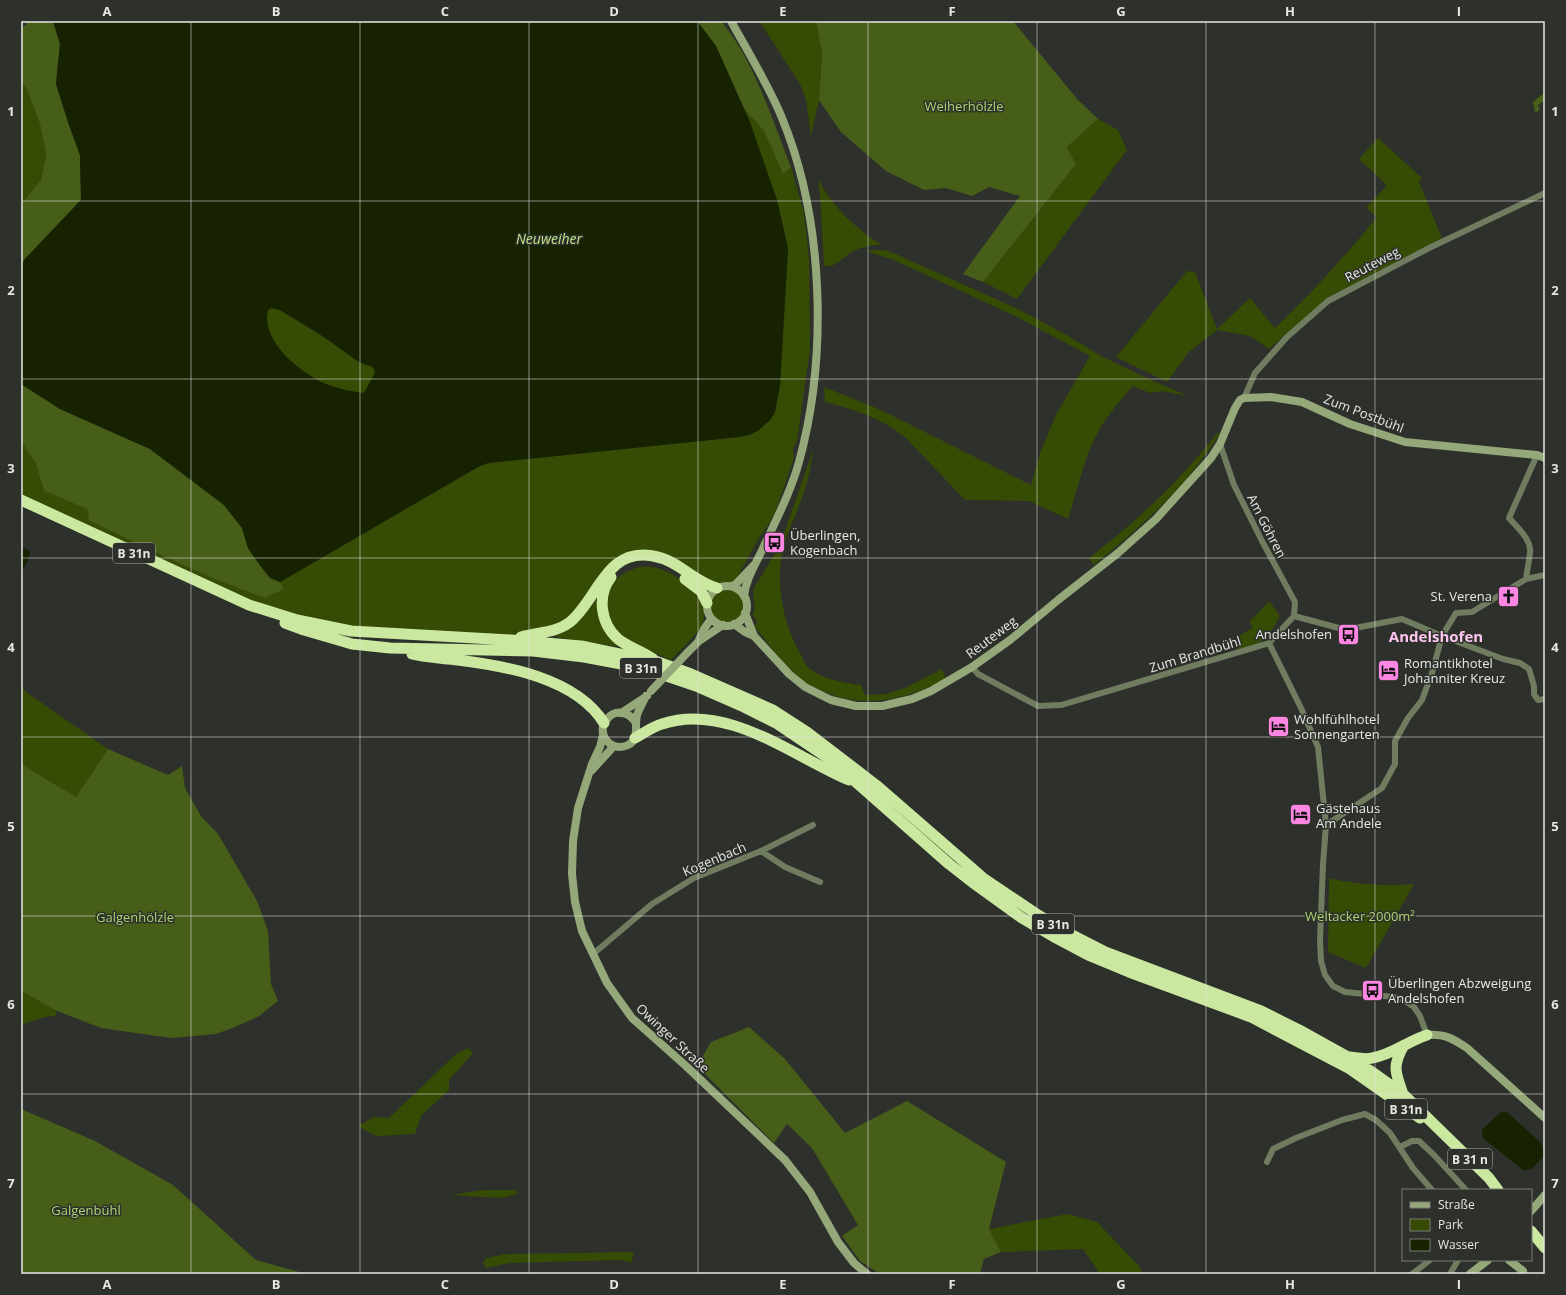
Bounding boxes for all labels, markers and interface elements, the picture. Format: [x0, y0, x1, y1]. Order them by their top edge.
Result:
text: A [103, 2, 112, 20]
text: B [272, 2, 281, 20]
text: C [441, 2, 449, 20]
text: D [609, 2, 619, 20]
text: E [779, 2, 787, 20]
text: F [948, 2, 956, 20]
text: G [1116, 2, 1126, 20]
text: H [1285, 2, 1295, 20]
text: I [1457, 2, 1461, 20]
park label: Weiherhölzle [925, 97, 1003, 115]
text: 1 [7, 102, 15, 120]
text: 1 [1551, 102, 1559, 120]
water label: Neuweiher [516, 229, 582, 248]
street label: Reuteweg [1341, 242, 1403, 286]
text: 2 [7, 281, 15, 299]
text: 2 [1551, 281, 1559, 299]
street label: Zum Postbühl [1321, 389, 1407, 437]
text: 3 [7, 459, 15, 477]
text: 3 [1551, 459, 1559, 477]
street label: Am Göhren [1243, 491, 1291, 561]
place label: Überlingen, Kogenbach [790, 526, 860, 559]
bus stop icon: Überlingen, Kogenbach [762, 529, 788, 555]
road number: B 31n [113, 543, 155, 563]
church icon: St. Verena [1495, 583, 1521, 609]
place label: St. Verena [1431, 587, 1492, 605]
street label: Reuteweg [962, 612, 1020, 662]
bus stop icon: Andelshofen [1335, 621, 1361, 647]
place label: Andelshofen [1256, 625, 1332, 643]
district label: Andelshofen [1389, 626, 1483, 646]
street label: Zum Brandbühl [1147, 632, 1243, 676]
text: 4 [7, 638, 15, 656]
text: 4 [1551, 638, 1559, 656]
place label: Romantikhotel Johanniter Kreuz [1402, 654, 1505, 687]
hotel icon: Romantikhotel Johanniter Kreuz [1376, 657, 1402, 683]
road number: B 31n [620, 658, 662, 678]
place label: Wohlfühlhotel Sonnengarten [1294, 710, 1380, 743]
hotel icon: Wohlfühlhotel Sonnengarten [1265, 713, 1291, 739]
place label: Gästehaus Am Andele [1316, 799, 1382, 832]
hotel icon: Gästehaus Am Andele [1287, 802, 1313, 828]
text: 5 [7, 817, 15, 835]
text: 5 [1551, 817, 1559, 835]
street label: Kogenbach [679, 838, 749, 880]
park label: Weltacker 2000m² [1305, 907, 1415, 925]
park label: Galgenhölzle [96, 908, 174, 926]
road number: B 31n [1032, 914, 1074, 934]
place label: Überlingen Abzweigung Andelshofen [1388, 974, 1531, 1007]
bus stop icon: Überlingen Abzweigung Andelshofen [1359, 977, 1385, 1003]
text: 6 [7, 995, 15, 1013]
text: 6 [1551, 995, 1559, 1013]
street label: Owinger Straße [632, 999, 714, 1077]
road number: B 31n [1385, 1099, 1427, 1119]
road number: B 31 n [1448, 1149, 1492, 1169]
text: 7 [7, 1174, 15, 1192]
text: 7 [1551, 1174, 1559, 1192]
legend [1402, 1189, 1532, 1261]
text: Straße [1438, 1196, 1475, 1213]
park label: Galgenbühl [51, 1201, 121, 1219]
text: Park [1438, 1216, 1464, 1233]
text: Wasser [1438, 1236, 1479, 1253]
text: A [103, 1275, 112, 1293]
text: B [272, 1275, 281, 1293]
text: C [441, 1275, 449, 1293]
text: D [609, 1275, 619, 1293]
text: E [779, 1275, 787, 1293]
text: F [948, 1275, 956, 1293]
text: G [1116, 1275, 1126, 1293]
text: H [1285, 1275, 1295, 1293]
text: I [1457, 1275, 1461, 1293]

